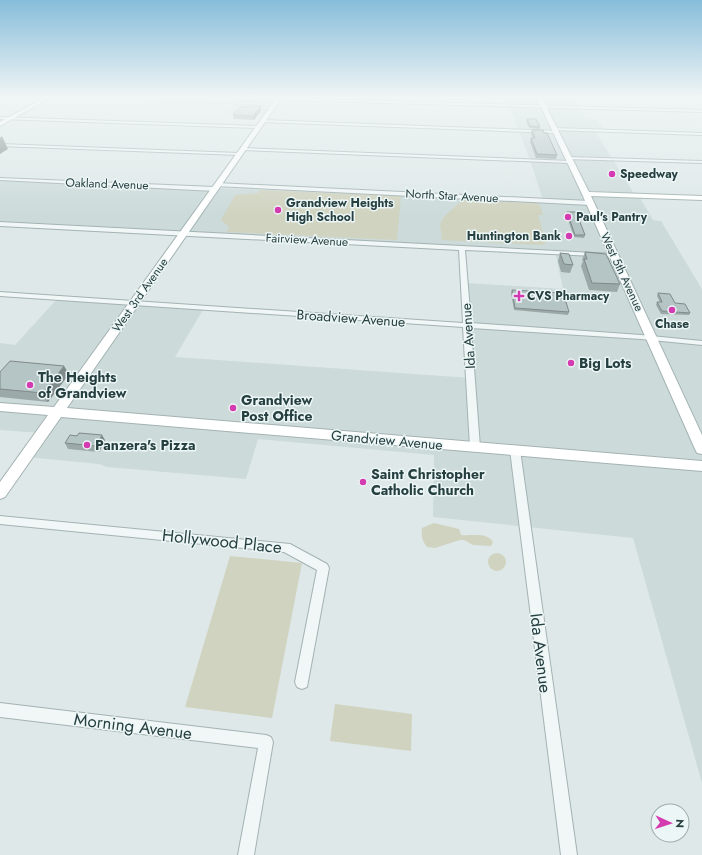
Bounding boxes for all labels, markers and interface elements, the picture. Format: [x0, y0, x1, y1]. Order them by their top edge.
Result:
place label: Speedway [620, 165, 679, 183]
marker: Speedway [607, 169, 617, 179]
street label: Oakland Avenue [65, 174, 149, 194]
street label: North Star Avenue [405, 185, 499, 207]
place label: Grandview Heights High School [286, 194, 394, 226]
marker: Grandview Heights High School [273, 205, 283, 215]
place label: Paul's Pantry [576, 208, 648, 226]
marker: Paul's Pantry [563, 212, 573, 222]
place label: Huntington Bank [467, 227, 561, 245]
street label: Fairview Avenue [265, 229, 349, 251]
street label: West 5th Avenue [596, 230, 648, 314]
marker: Huntington Bank [564, 231, 574, 241]
street label: West 3rd Avenue [108, 254, 172, 336]
place label: CVS Pharmacy [527, 287, 610, 305]
marker: CVS Pharmacy [514, 291, 524, 301]
street label: Ida Avenue [456, 302, 480, 370]
street label: Broadview Avenue [296, 304, 406, 332]
marker: Chase [667, 305, 677, 315]
place label: Chase [655, 315, 689, 333]
place label: Big Lots [579, 353, 632, 373]
marker: Big Lots [566, 358, 576, 368]
place label: The Heights of Grandview [38, 367, 127, 403]
marker: The Heights of Grandview [25, 380, 35, 390]
place label: Grandview Post Office [241, 390, 313, 426]
marker: Grandview Post Office [228, 403, 238, 413]
street label: Grandview Avenue [330, 425, 444, 455]
place label: Panzera's Pizza [95, 435, 196, 455]
marker: Panzera's Pizza [82, 440, 92, 450]
place label: Saint Christopher Catholic Church [371, 464, 485, 500]
marker: Saint Christopher Catholic Church [358, 477, 368, 487]
street label: Hollywood Place [161, 523, 283, 559]
street label: Ida Avenue [524, 612, 558, 694]
street label: Morning Avenue [73, 707, 194, 745]
north arrow [650, 803, 690, 843]
text: N [672, 819, 688, 828]

